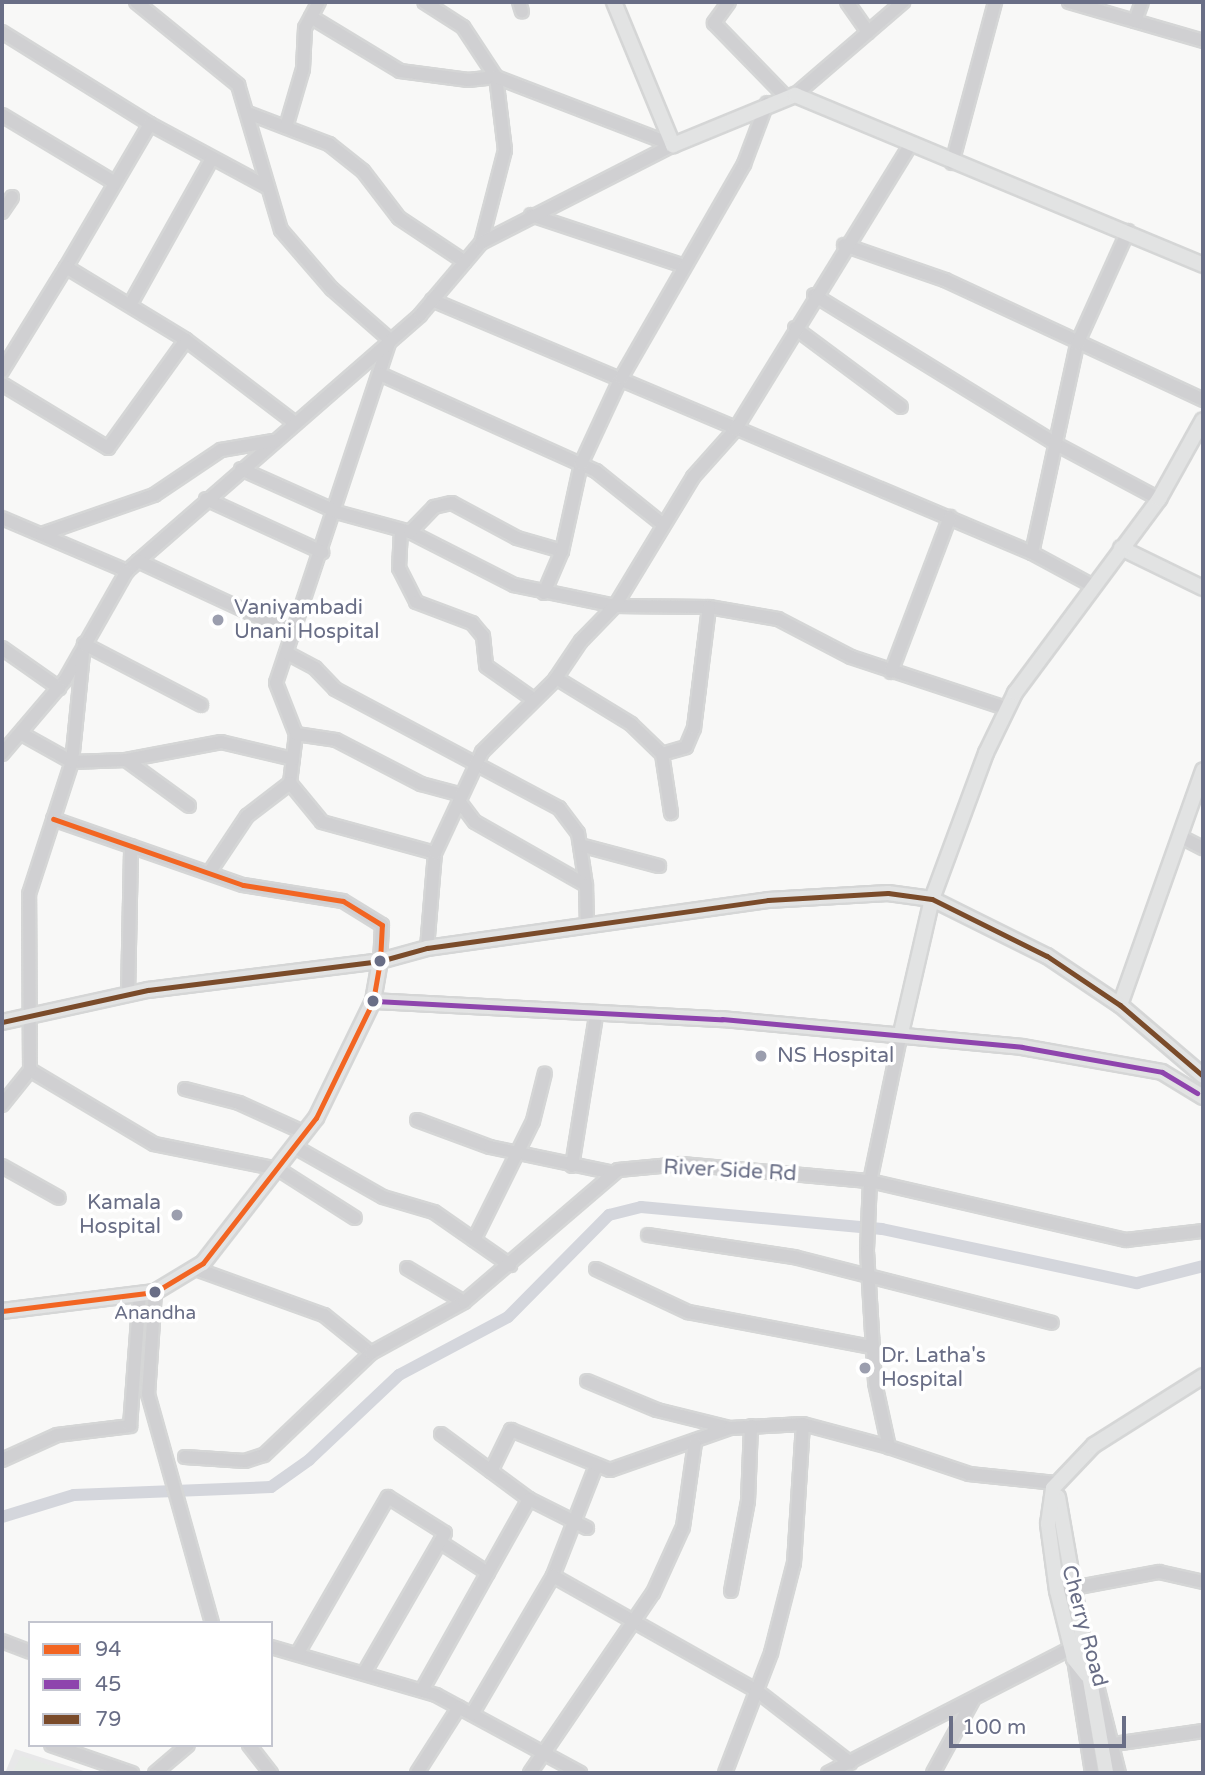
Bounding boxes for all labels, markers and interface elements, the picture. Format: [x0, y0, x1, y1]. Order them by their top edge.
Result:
place label: Vaniyambadi Unani Hospital [234, 595, 380, 645]
marker: Vaniyambadi Unani Hospital [208, 610, 228, 630]
unlabelled marker [373, 954, 387, 968]
unlabelled marker [366, 994, 380, 1008]
place label: NS Hospital [777, 1043, 894, 1069]
marker: NS Hospital [751, 1046, 771, 1066]
street label: River Side Rd [663, 1155, 797, 1187]
place label: Kamala Hospital [79, 1190, 161, 1240]
marker: Kamala Hospital [167, 1205, 187, 1225]
marker: Anandha [148, 1285, 162, 1299]
place label: Anandha [114, 1303, 196, 1325]
place label: Dr. Latha's Hospital [881, 1343, 986, 1393]
marker: Dr. Latha's Hospital [855, 1358, 875, 1378]
street label: Cherry Road [1056, 1562, 1112, 1690]
legend [28, 1621, 273, 1747]
text: 94 [95, 1637, 121, 1662]
text: 45 [95, 1672, 121, 1697]
scale bar [953, 1702, 1130, 1746]
text: 79 [95, 1707, 121, 1732]
text: 100 m [962, 1715, 1026, 1740]

